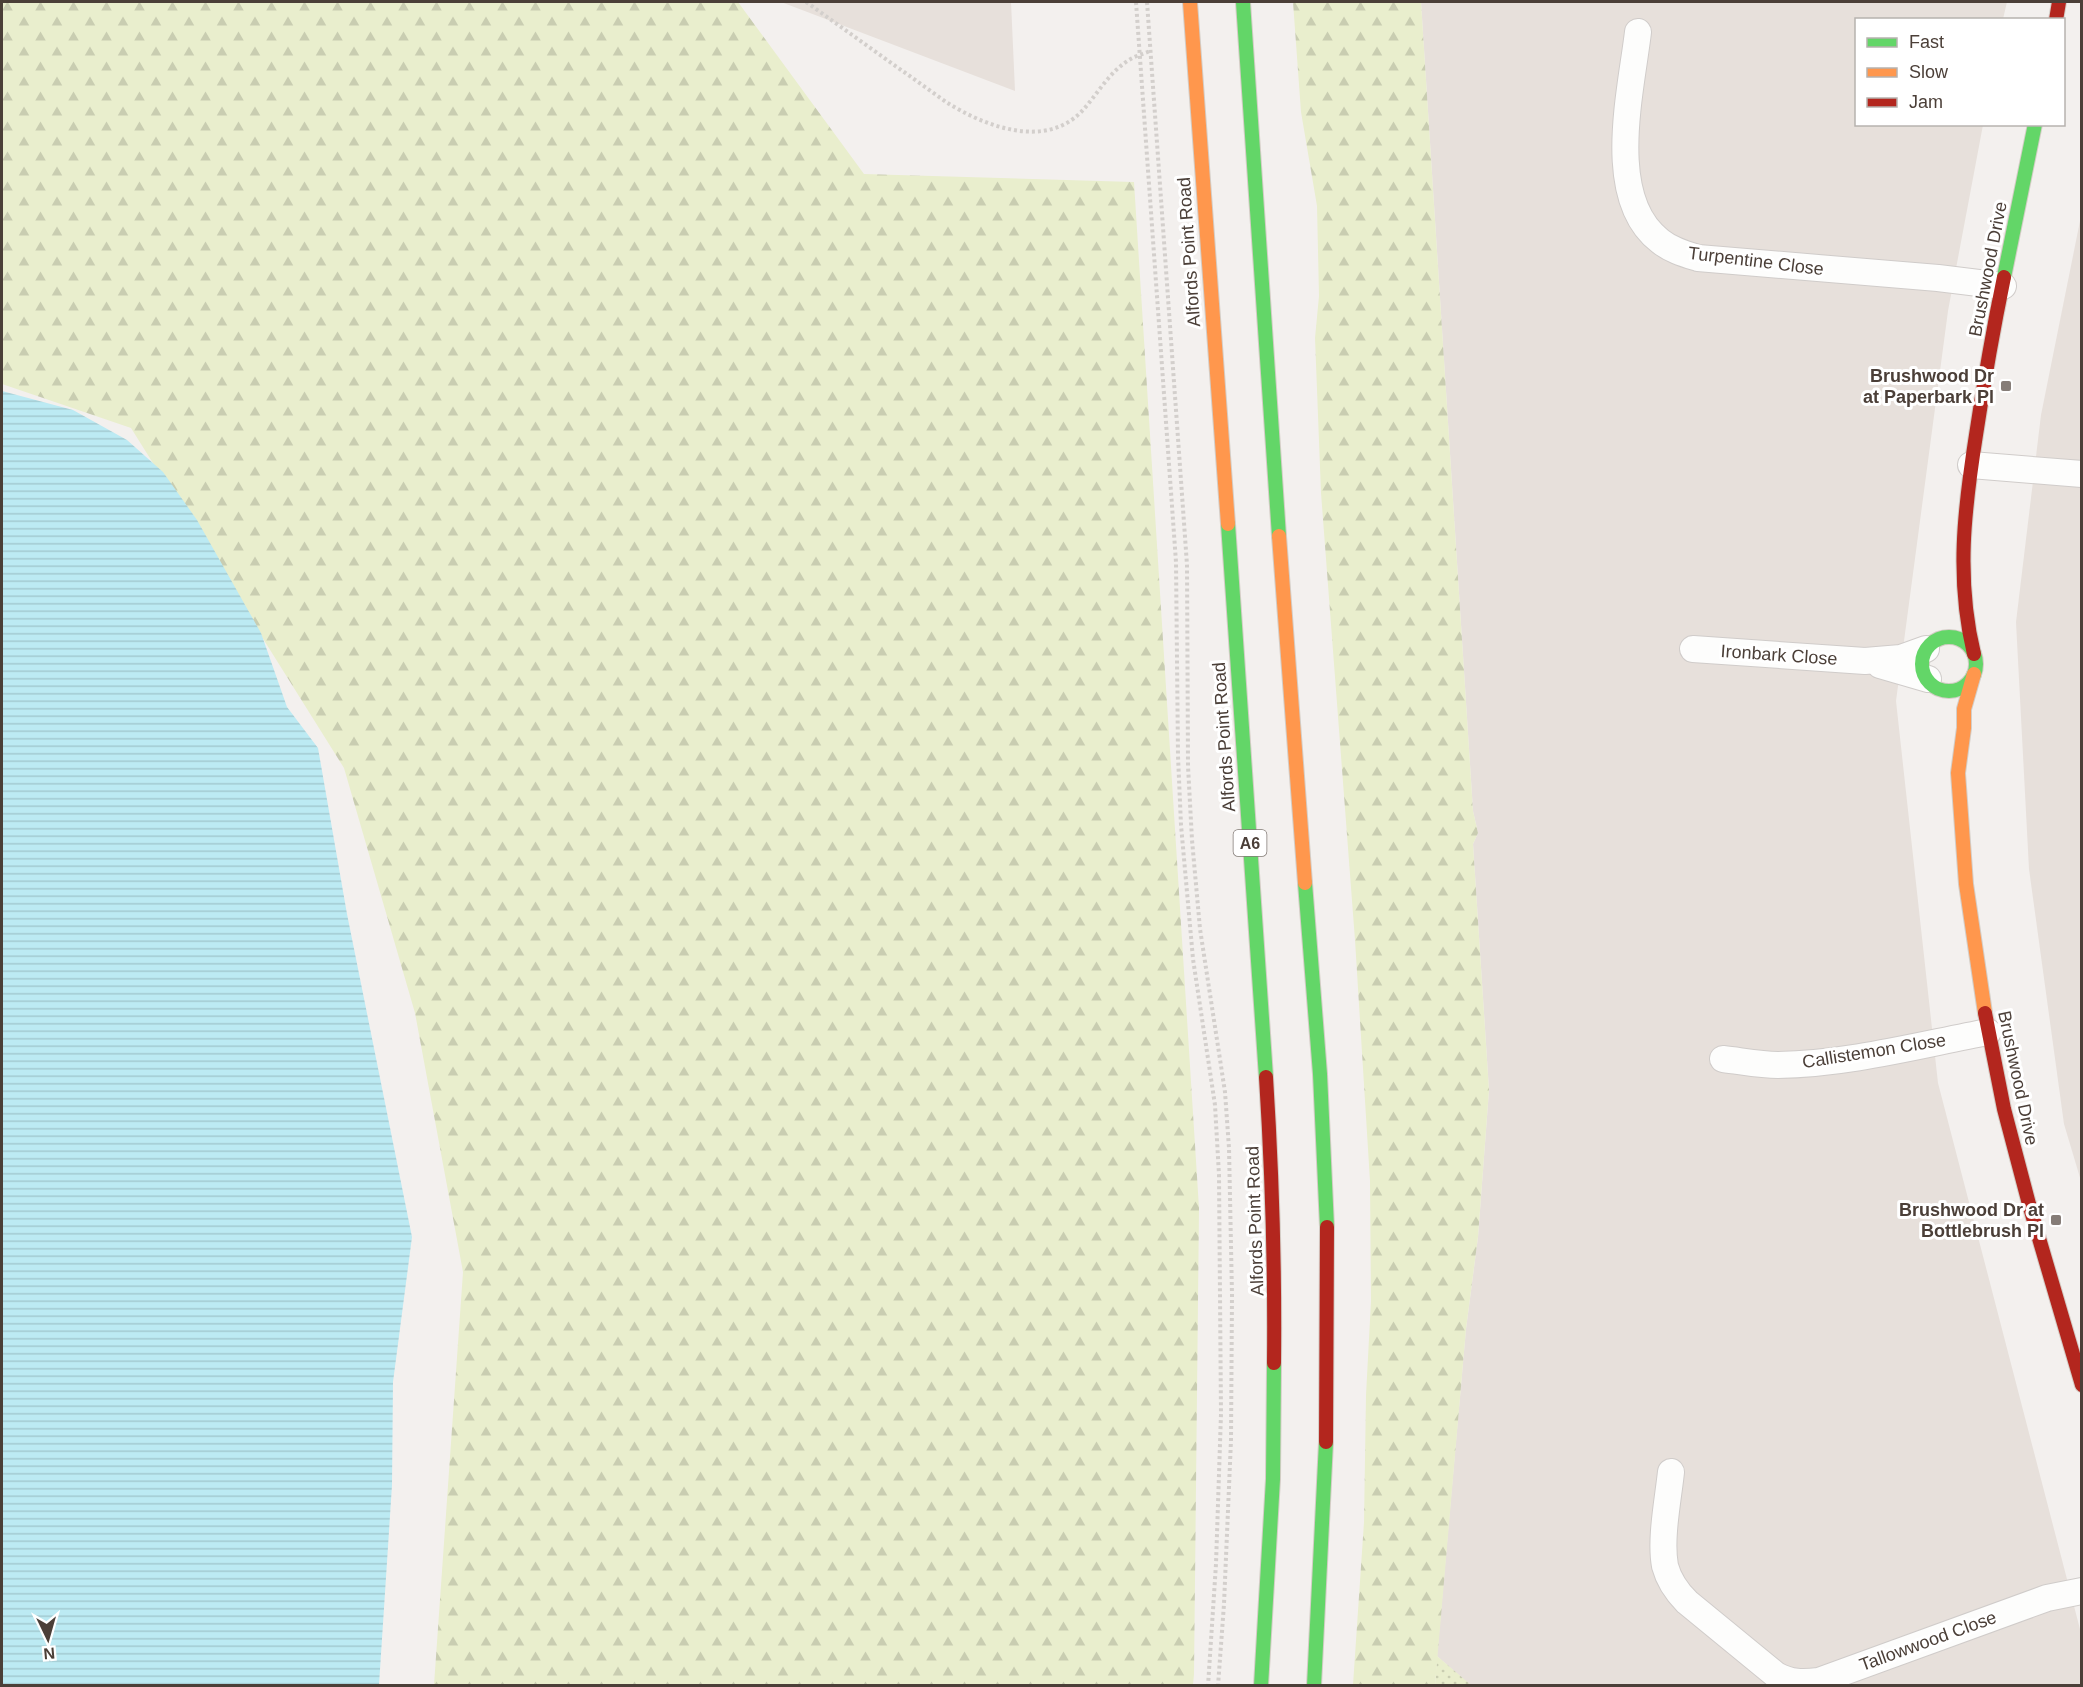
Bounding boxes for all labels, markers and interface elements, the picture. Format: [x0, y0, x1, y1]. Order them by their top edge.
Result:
legend [1855, 18, 2065, 126]
text: Fast [1909, 32, 1944, 52]
text: Slow [1909, 62, 1949, 82]
text: Jam [1909, 92, 1943, 112]
street label: Alfords Point Road [1174, 176, 1204, 328]
street label: Brushwood Drive [1965, 200, 2011, 338]
street label: Turpentine Close [1687, 243, 1825, 279]
place label: Brushwood Dr at Paperbark Pl [1863, 366, 1994, 407]
marker: Brushwood Dr at Paperbark Pl [1999, 379, 2013, 393]
street label: Ironbark Close [1720, 641, 1838, 669]
street label: Alfords Point Road [1209, 661, 1239, 813]
road number: A6 [1234, 830, 1266, 856]
street label: Brushwood Drive [1994, 1009, 2042, 1147]
street label: Callistemon Close [1801, 1030, 1947, 1072]
street label: Alfords Point Road [1242, 1146, 1268, 1296]
place label: Brushwood Dr at Bottlebrush Pl [1899, 1200, 2044, 1241]
marker: Brushwood Dr at Bottlebrush Pl [2049, 1213, 2063, 1227]
street label: Tallowwood Close [1857, 1607, 1999, 1675]
north arrow [18, 1609, 78, 1669]
text: N [43, 1644, 56, 1662]

